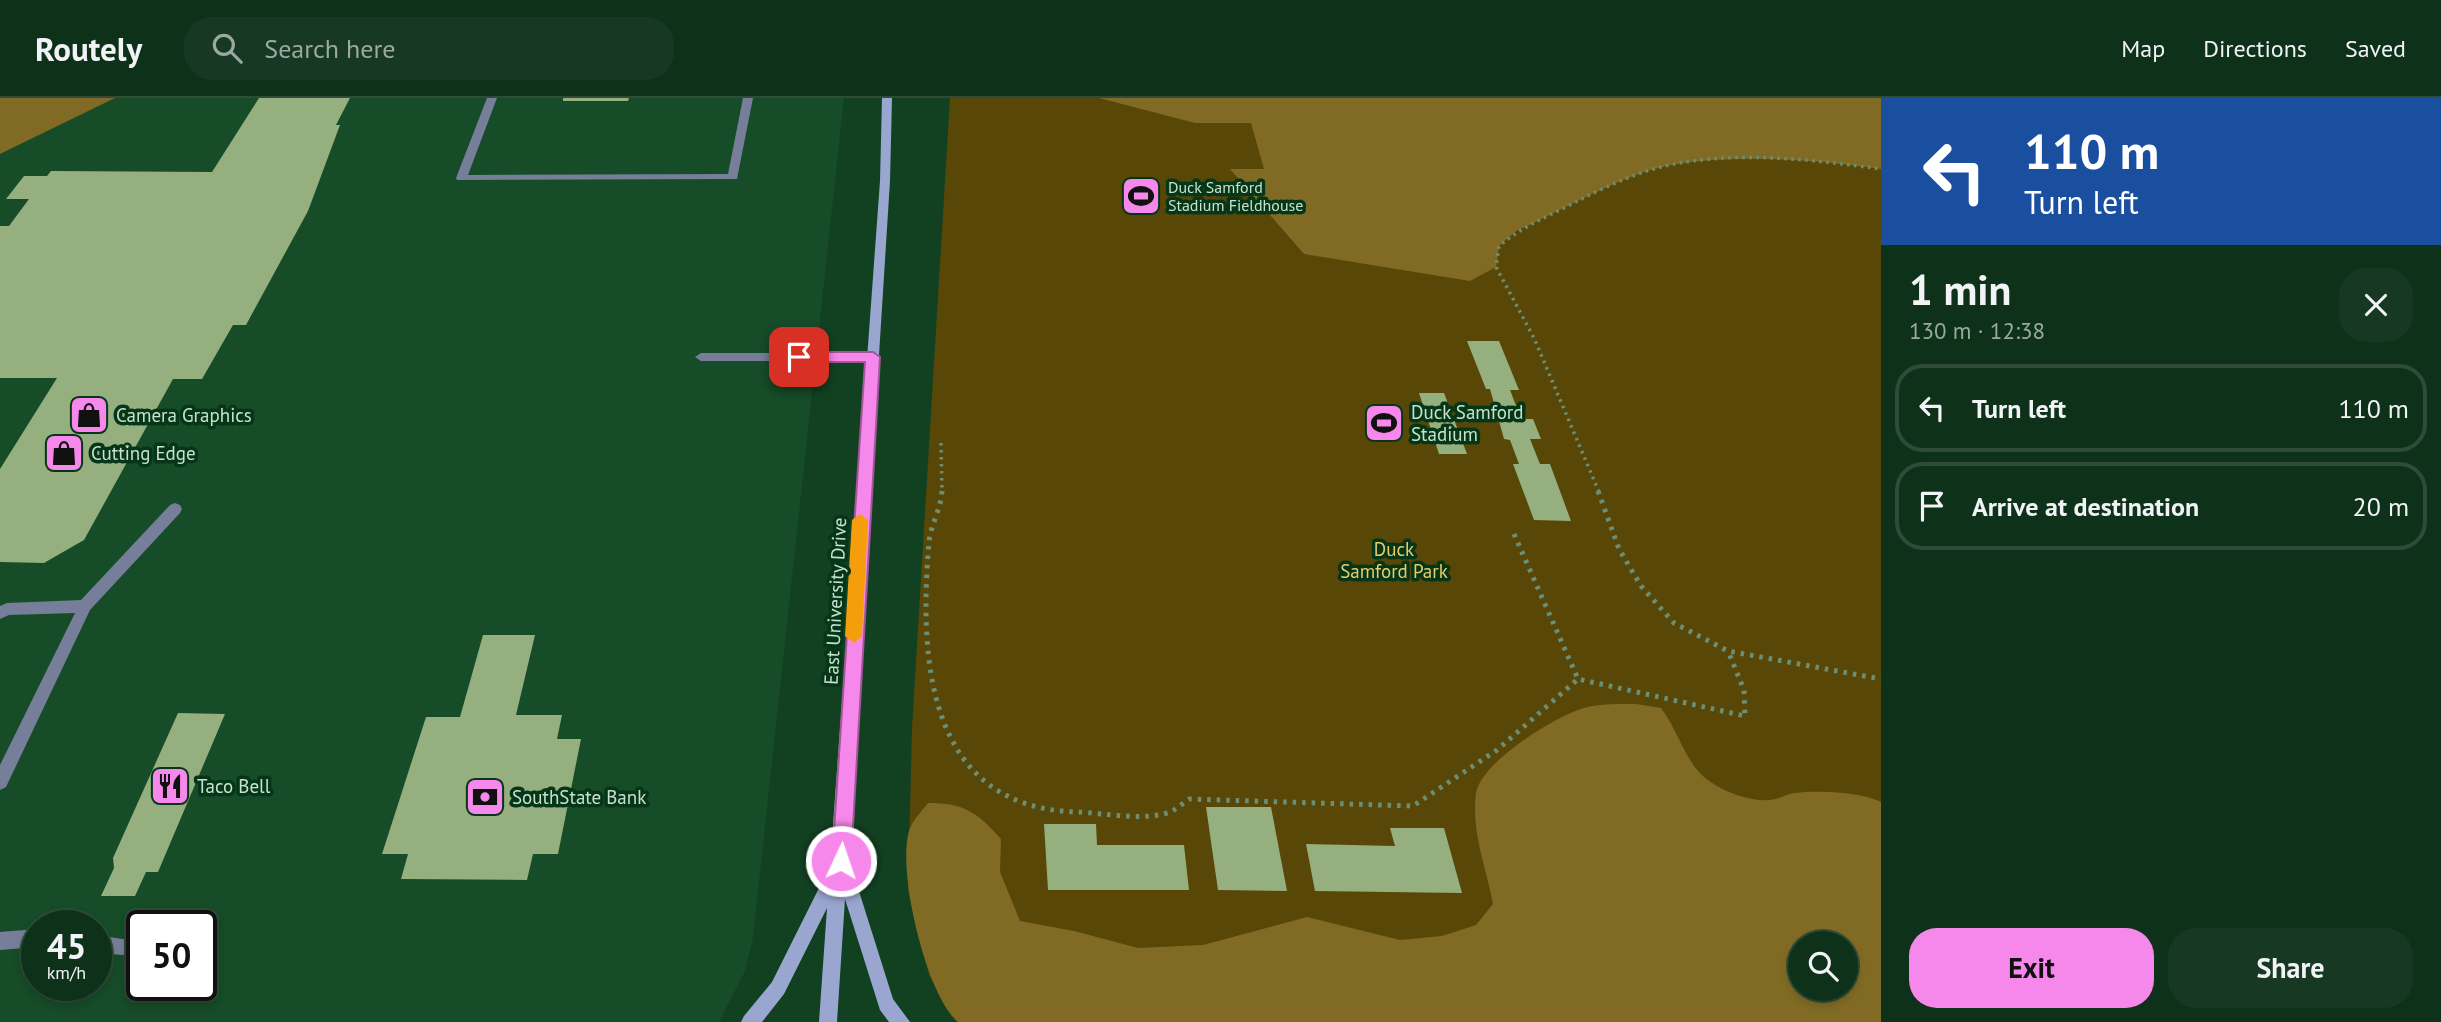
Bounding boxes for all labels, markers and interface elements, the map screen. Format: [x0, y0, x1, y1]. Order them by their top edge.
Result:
search box [184, 17, 674, 80]
text: Routely [35, 27, 142, 70]
icon: search [208, 29, 246, 67]
text: Search here [264, 32, 395, 65]
text: Map [2121, 33, 2165, 64]
text: Directions [2203, 33, 2307, 64]
text: Saved [2345, 33, 2406, 64]
text: 110 m [2024, 119, 2159, 183]
icon: left [1909, 126, 2000, 217]
sports icon: Duck Samford Stadium Fieldhouse [1120, 175, 1162, 217]
place label: Duck Samford Stadium Fieldhouse [1168, 177, 1303, 215]
text: Turn left [2024, 181, 2139, 223]
text: 1 min [1909, 262, 2011, 317]
button: close [2339, 268, 2413, 342]
text: 130 m · 12:38 [1909, 316, 2045, 345]
pin [769, 327, 829, 387]
icon: arrive [780, 338, 818, 376]
icon: left [1913, 389, 1951, 427]
text: Turn left [1972, 392, 2066, 425]
text: 110 m [2338, 392, 2409, 425]
shop icon: Camera Graphics [68, 394, 110, 436]
place label: Duck Samford Stadium [1411, 400, 1524, 446]
sports icon: Duck Samford Stadium [1363, 402, 1405, 444]
place label: Camera Graphics [116, 403, 252, 427]
shop icon: Cutting Edge [43, 432, 85, 474]
place label: Cutting Edge [91, 441, 196, 465]
icon: arrive [1913, 487, 1951, 525]
text: Arrive at destination [1972, 490, 2199, 523]
text: 20 m [2353, 490, 2409, 523]
street label: East University Drive [819, 517, 851, 685]
park label: Duck Samford Park [1340, 537, 1448, 583]
restaurant icon: Taco Bell [149, 765, 191, 807]
place label: Taco Bell [197, 774, 271, 798]
bank icon: SouthState Bank [464, 776, 506, 818]
place label: SouthState Bank [512, 785, 646, 809]
position arrow [804, 824, 878, 898]
speed limit sign: 50 [126, 910, 217, 1001]
text: 45 [47, 923, 86, 969]
button: Exit [1909, 928, 2154, 1008]
button: Share [2168, 928, 2413, 1008]
map controls [1788, 931, 1858, 1001]
button: search [1788, 931, 1858, 1001]
text: km/h [47, 961, 86, 984]

